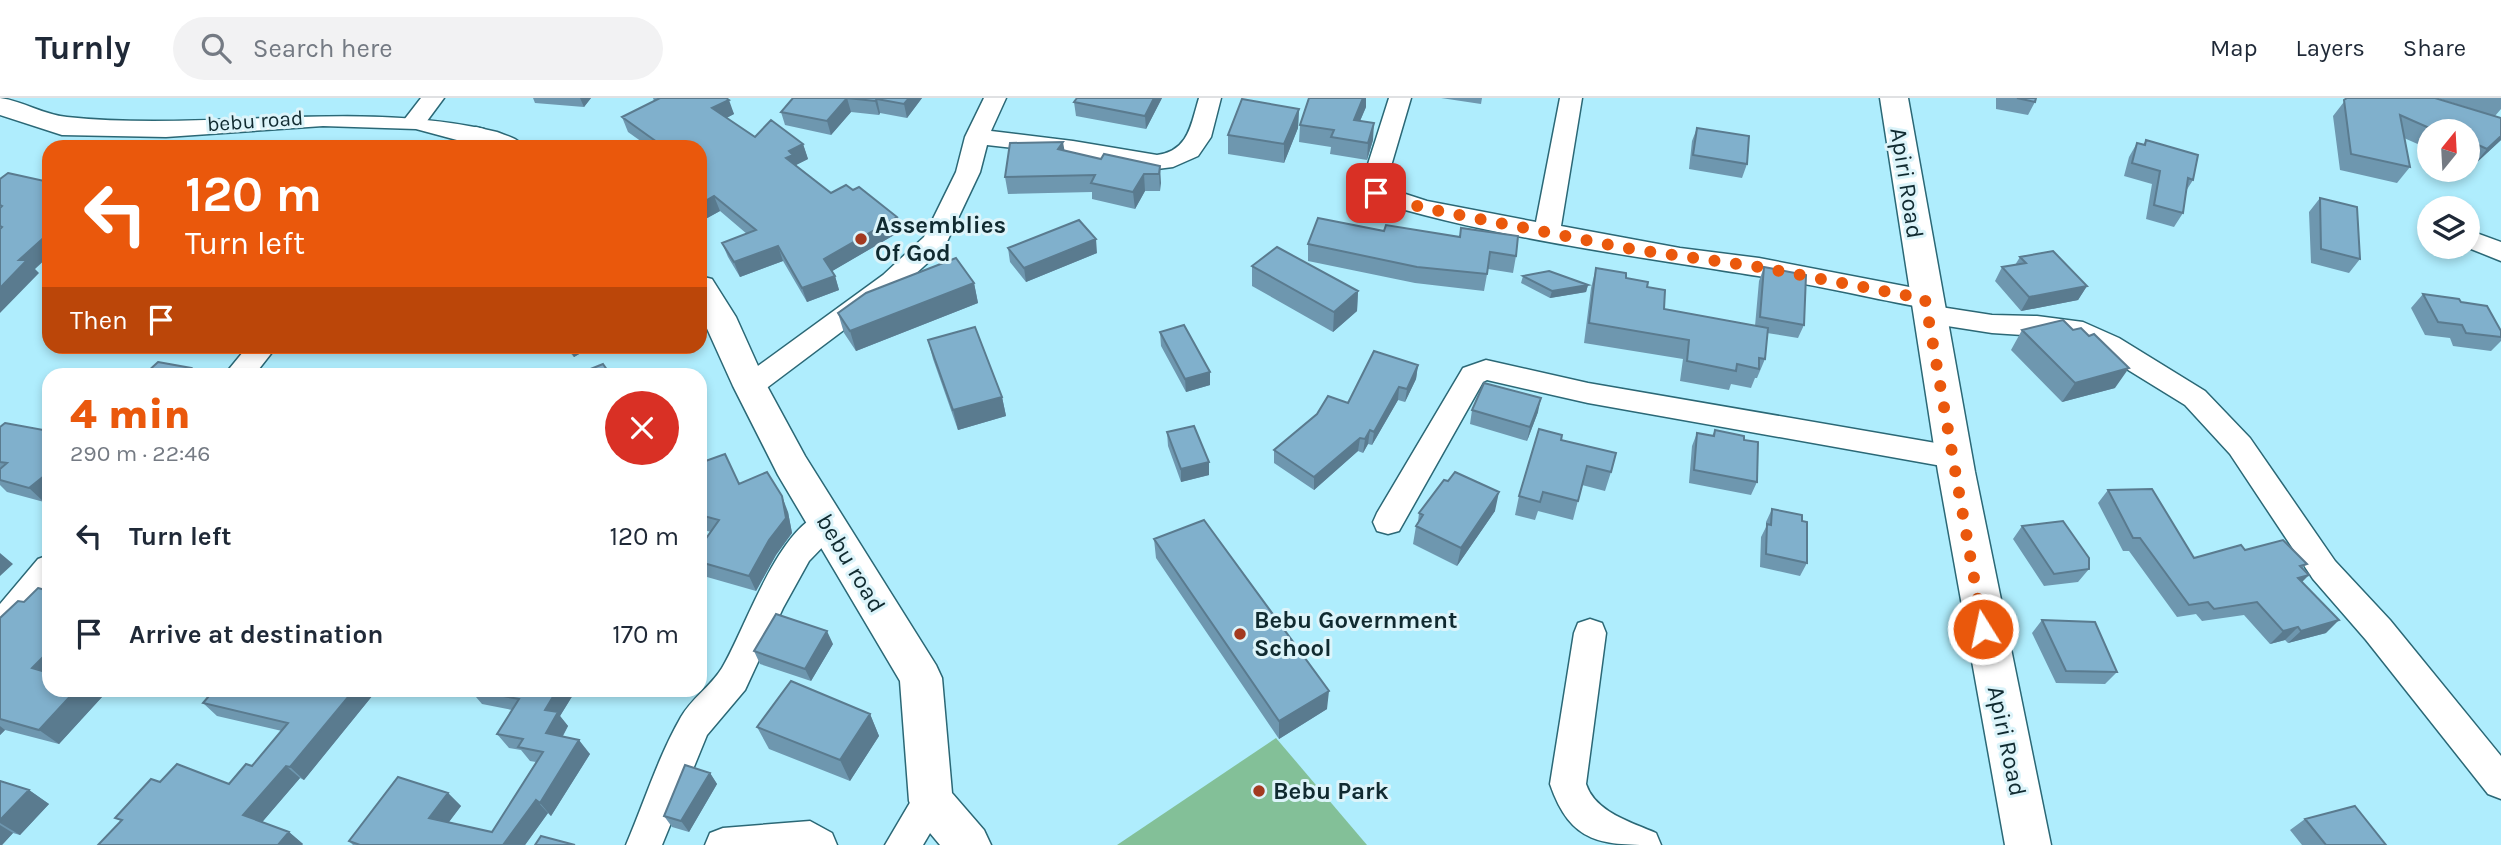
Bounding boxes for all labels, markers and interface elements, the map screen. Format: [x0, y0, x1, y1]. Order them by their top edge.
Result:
search box [173, 17, 663, 80]
text: Turnly [35, 29, 131, 67]
icon: search [197, 29, 235, 67]
text: Search here [253, 33, 393, 64]
text: Map [2210, 34, 2258, 62]
text: Layers [2296, 34, 2365, 62]
text: Share [2403, 34, 2466, 62]
street label: bebu road [206, 106, 304, 136]
north arrow [2417, 119, 2480, 182]
map controls [2417, 119, 2480, 259]
street label: Apiri Road [1884, 126, 1930, 240]
pin [1346, 163, 1406, 223]
text: 120 m [185, 166, 322, 223]
icon: left [70, 168, 161, 259]
icon: arrive [1357, 174, 1395, 212]
button: layers [2417, 196, 2480, 259]
place label: Assemblies Of God [875, 211, 1006, 267]
text: Turn left [185, 225, 305, 262]
marker: Assemblies Of God [853, 231, 869, 247]
icon: arrive [142, 301, 180, 339]
text: Then [70, 305, 128, 336]
text: 4 min [70, 389, 191, 439]
button: close [605, 391, 679, 465]
text: 290 m · 22:46 [70, 440, 210, 467]
street label: bebu road [811, 509, 891, 617]
icon: left [70, 517, 108, 555]
text: Turn left [129, 521, 231, 552]
text: 120 m [609, 521, 679, 552]
position arrow [1946, 592, 2020, 666]
place label: Bebu Government School [1254, 606, 1457, 662]
icon: arrive [70, 615, 108, 653]
text: Arrive at destination [129, 619, 383, 650]
text: 170 m [612, 619, 679, 650]
marker: Bebu Government School [1232, 626, 1248, 642]
street label: Apiri Road [1982, 683, 2032, 799]
place label: Bebu Park [1273, 777, 1389, 805]
marker: Bebu Park [1251, 783, 1267, 799]

